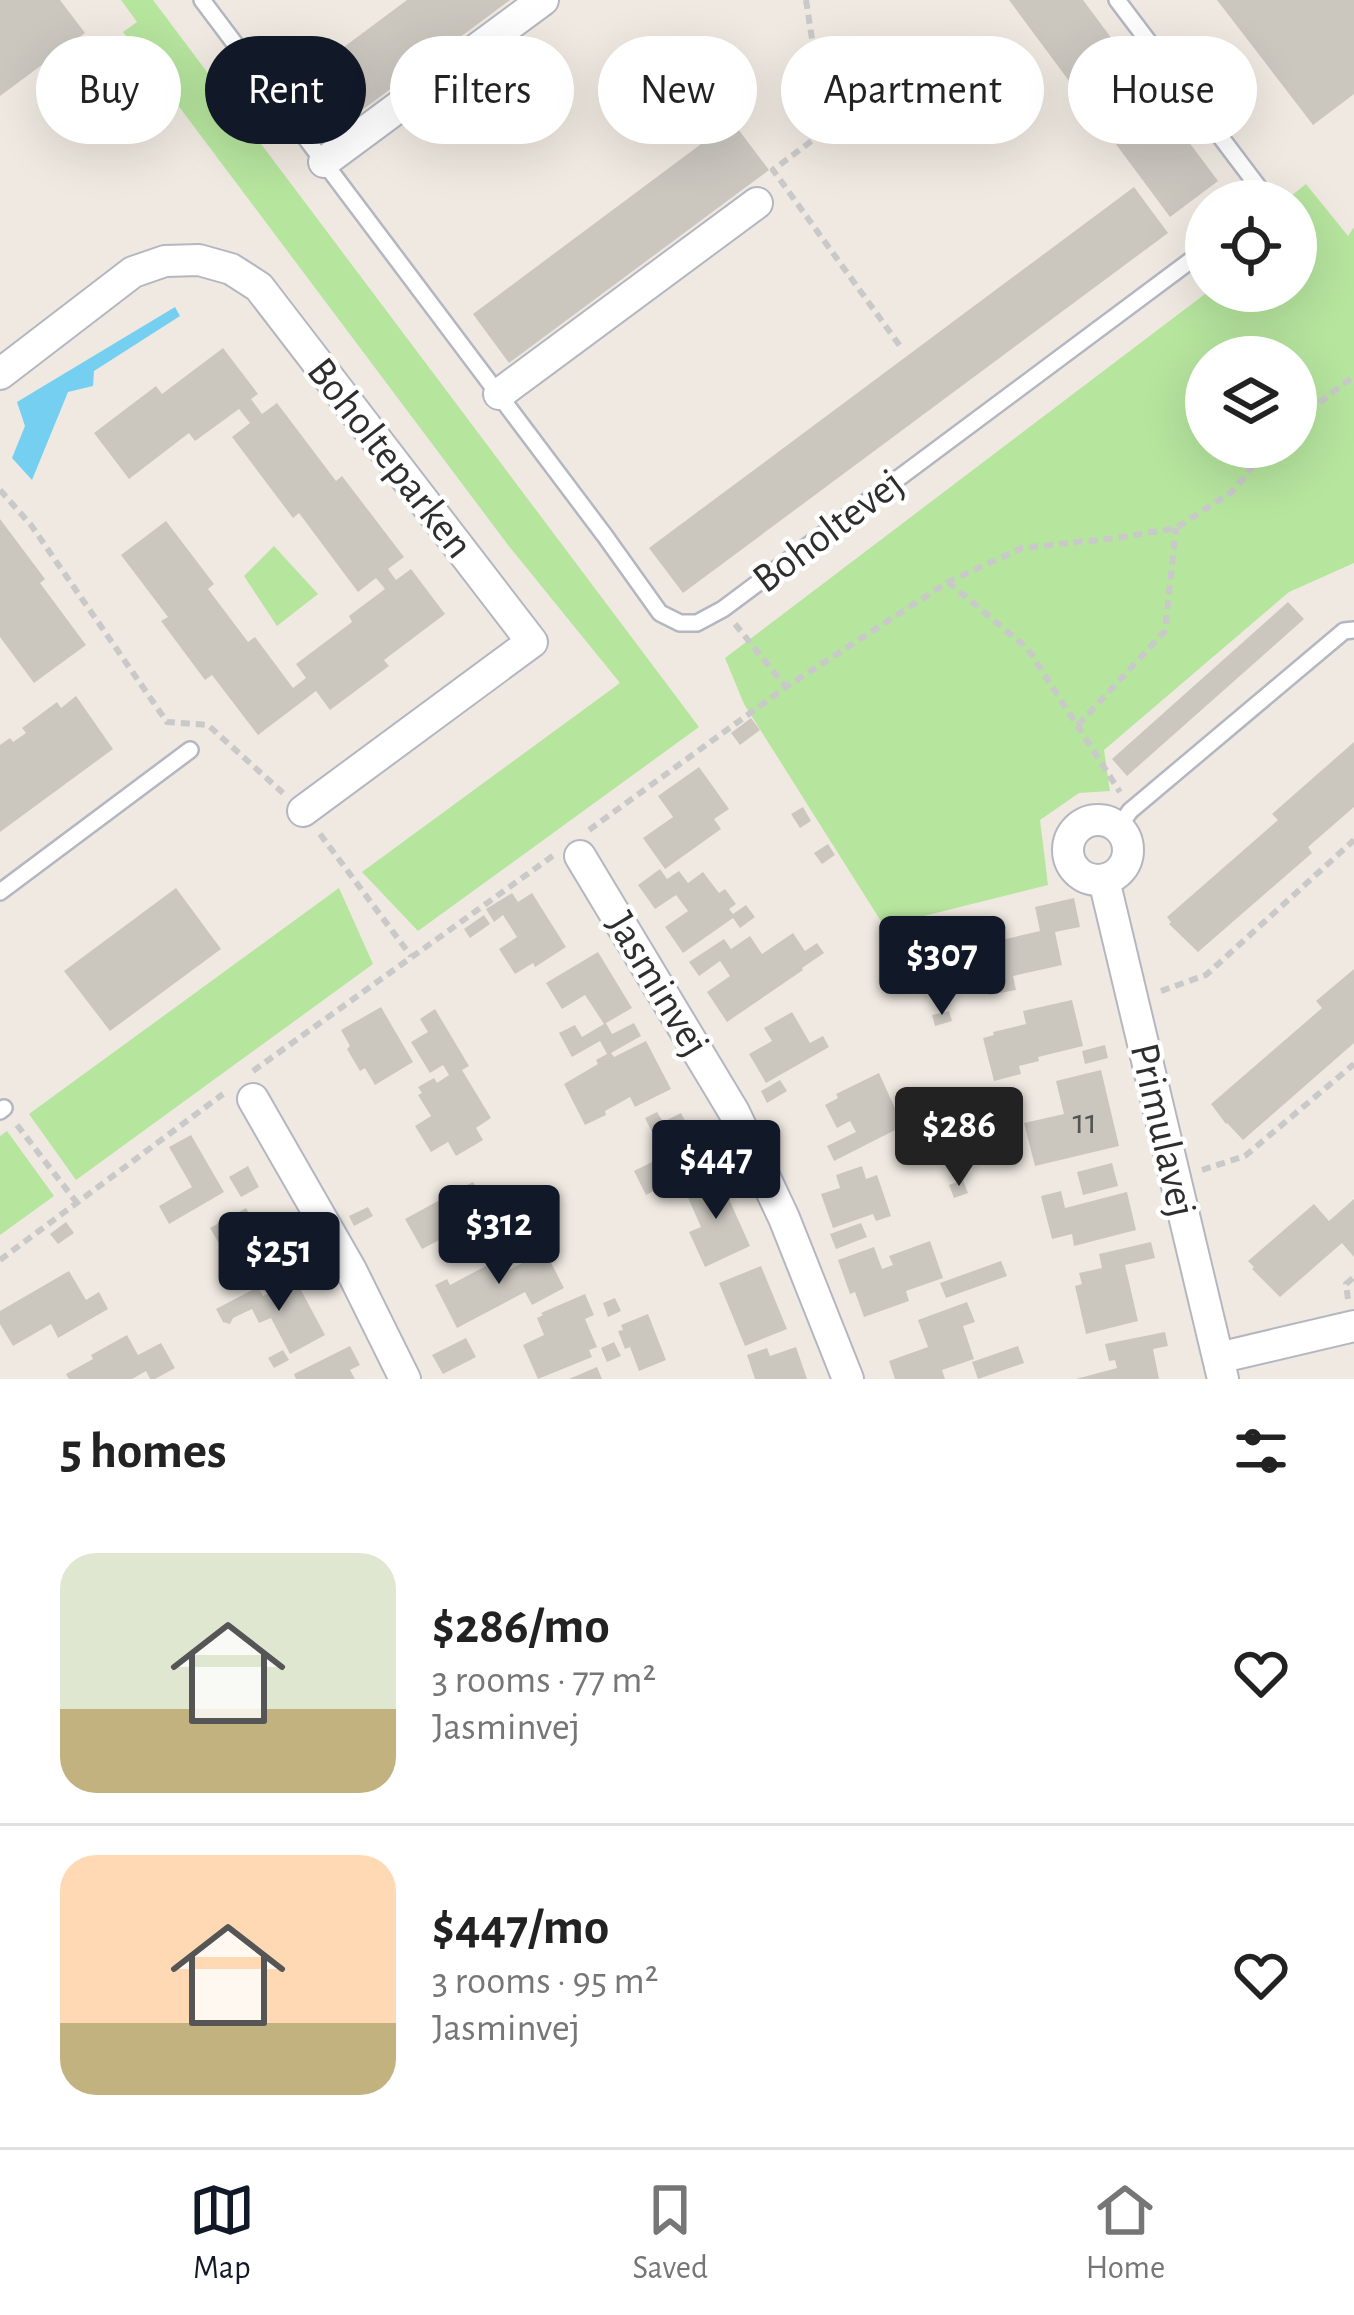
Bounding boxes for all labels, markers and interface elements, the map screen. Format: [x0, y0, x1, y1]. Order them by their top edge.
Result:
chip: Buy [36, 36, 181, 144]
chip: Rent [205, 36, 366, 144]
chip: Filters [390, 36, 574, 144]
chip: New [598, 36, 757, 144]
chip: Apartment [781, 36, 1044, 144]
chip: House [1068, 36, 1257, 144]
map controls [1185, 180, 1317, 468]
button: locate [1185, 180, 1317, 312]
button: layers [1185, 336, 1317, 468]
street label: Boholteparken [299, 350, 481, 566]
street label: Boholtevej [745, 461, 911, 601]
street label: Jasminvej [599, 905, 717, 1063]
pin: $307 [871, 916, 1013, 1018]
text: $307 [906, 935, 978, 974]
street label: Primulavej [1123, 1039, 1203, 1221]
pin: $286 [888, 1087, 1030, 1189]
house number: 11 [1073, 1104, 1097, 1140]
text: $286 [922, 1106, 996, 1145]
pin: $447 [645, 1120, 787, 1222]
text: $447 [679, 1139, 753, 1178]
pin: $312 [428, 1185, 570, 1287]
text: $312 [466, 1204, 532, 1243]
pin: $251 [208, 1212, 350, 1314]
text: $251 [246, 1231, 312, 1270]
icon: filters [1228, 1418, 1294, 1484]
text: 5 homes [60, 1426, 227, 1477]
icon: home [156, 1601, 300, 1745]
text: $286/mo [432, 1601, 610, 1652]
icon: heart [1228, 1640, 1294, 1706]
text: 3 rooms · 77 m² [432, 1661, 656, 1700]
text: Jasminvej [432, 1708, 580, 1747]
text: $447/mo [432, 1902, 609, 1953]
icon: home [156, 1903, 300, 2047]
icon: heart [1228, 1942, 1294, 2008]
text: 3 rooms · 95 m² [432, 1962, 658, 2001]
text: Jasminvej [432, 2009, 580, 2048]
tab: Map [189, 2177, 255, 2289]
tab: Saved [633, 2177, 708, 2289]
tab: Home [1086, 2177, 1165, 2289]

